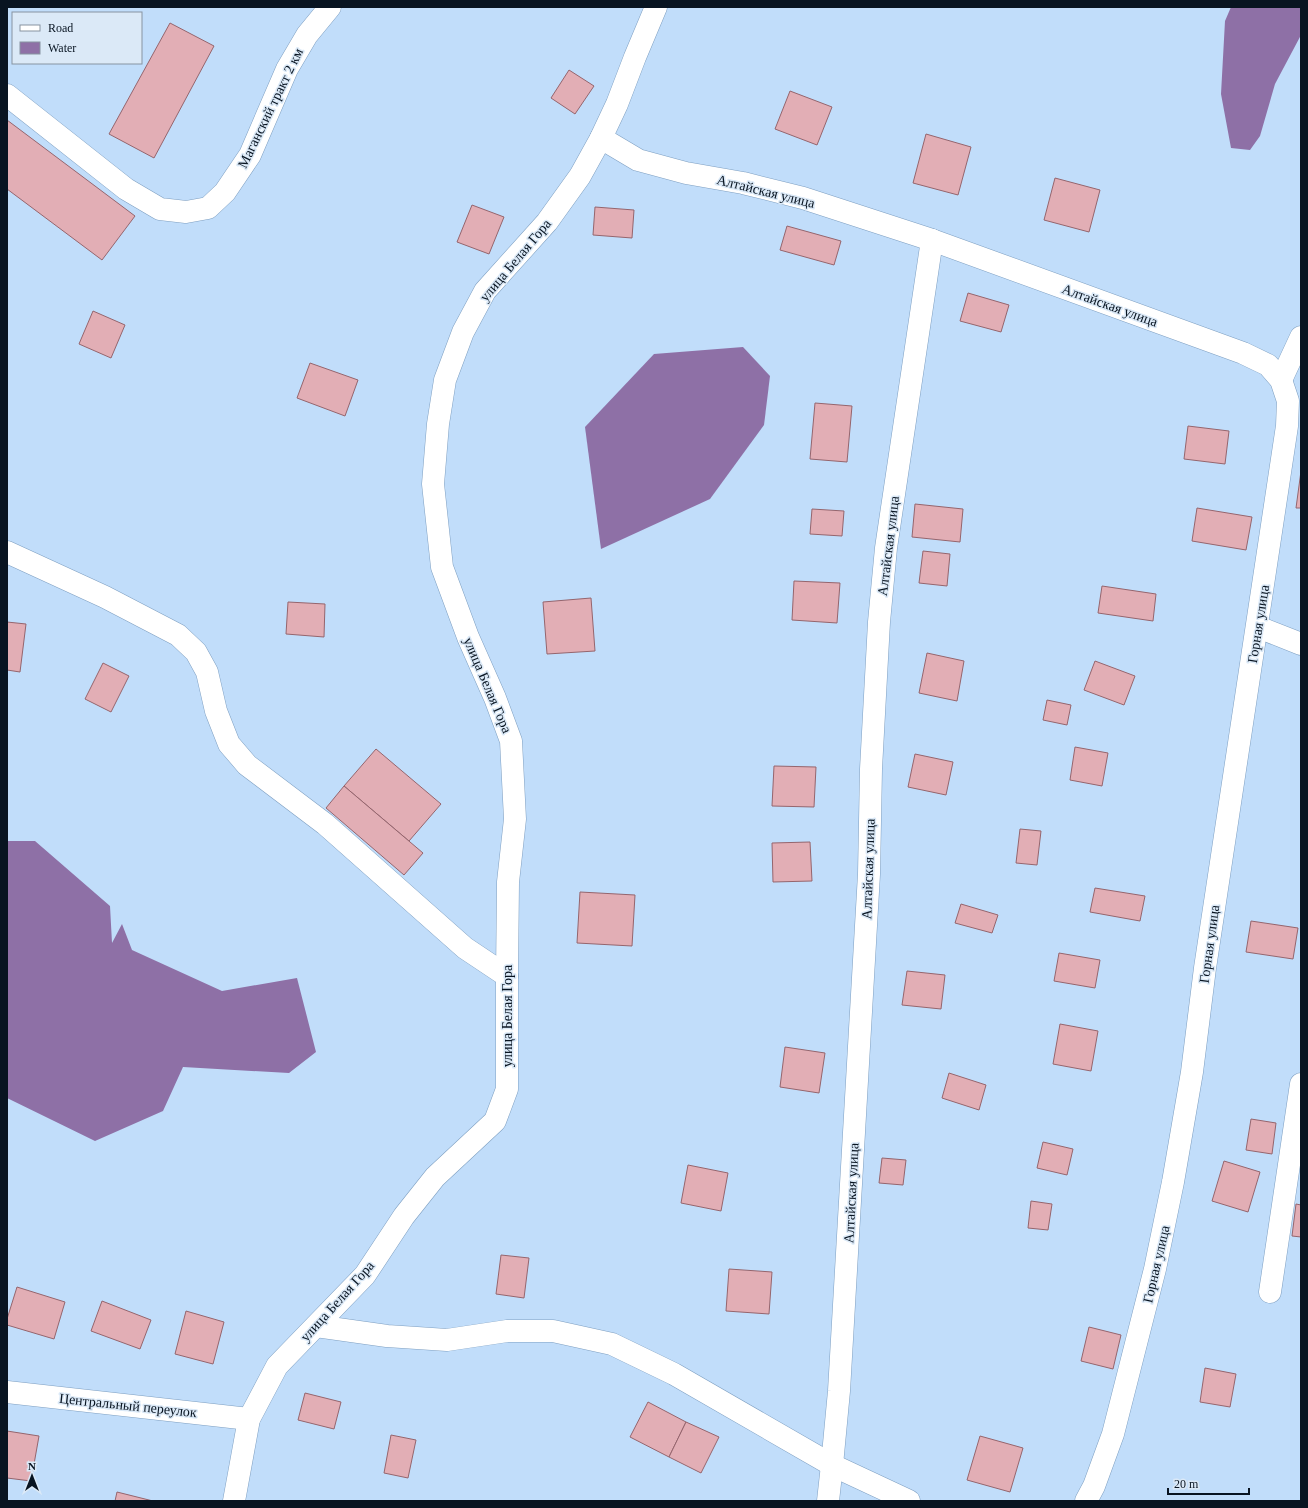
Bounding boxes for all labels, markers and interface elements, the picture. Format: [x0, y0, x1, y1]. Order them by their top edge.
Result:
legend [12, 12, 142, 64]
text: Road [48, 21, 73, 35]
text: Water [48, 41, 76, 55]
street label: Маганский тракт 2 км [235, 46, 306, 171]
street label: Алтайская улица [715, 172, 817, 211]
street label: улица Белая Гора [477, 216, 555, 304]
street label: Алтайская улица [1060, 281, 1160, 330]
street label: Алтайская улица [875, 494, 902, 597]
street label: Горная улица [1245, 583, 1272, 664]
street label: улица Белая Гора [461, 635, 515, 736]
street label: Алтайская улица [859, 818, 878, 920]
street label: Горная улица [1197, 903, 1223, 984]
street label: улица Белая Гора [500, 964, 515, 1067]
street label: Алтайская улица [841, 1142, 862, 1244]
street label: Горная улица [1140, 1223, 1173, 1304]
street label: улица Белая Гора [297, 1258, 378, 1344]
street label: Центральный переулок [58, 1391, 198, 1420]
north arrow [12, 1456, 52, 1496]
text: N [28, 1460, 36, 1472]
scale bar [1168, 1470, 1249, 1496]
text: 20 m [1174, 1477, 1199, 1491]

